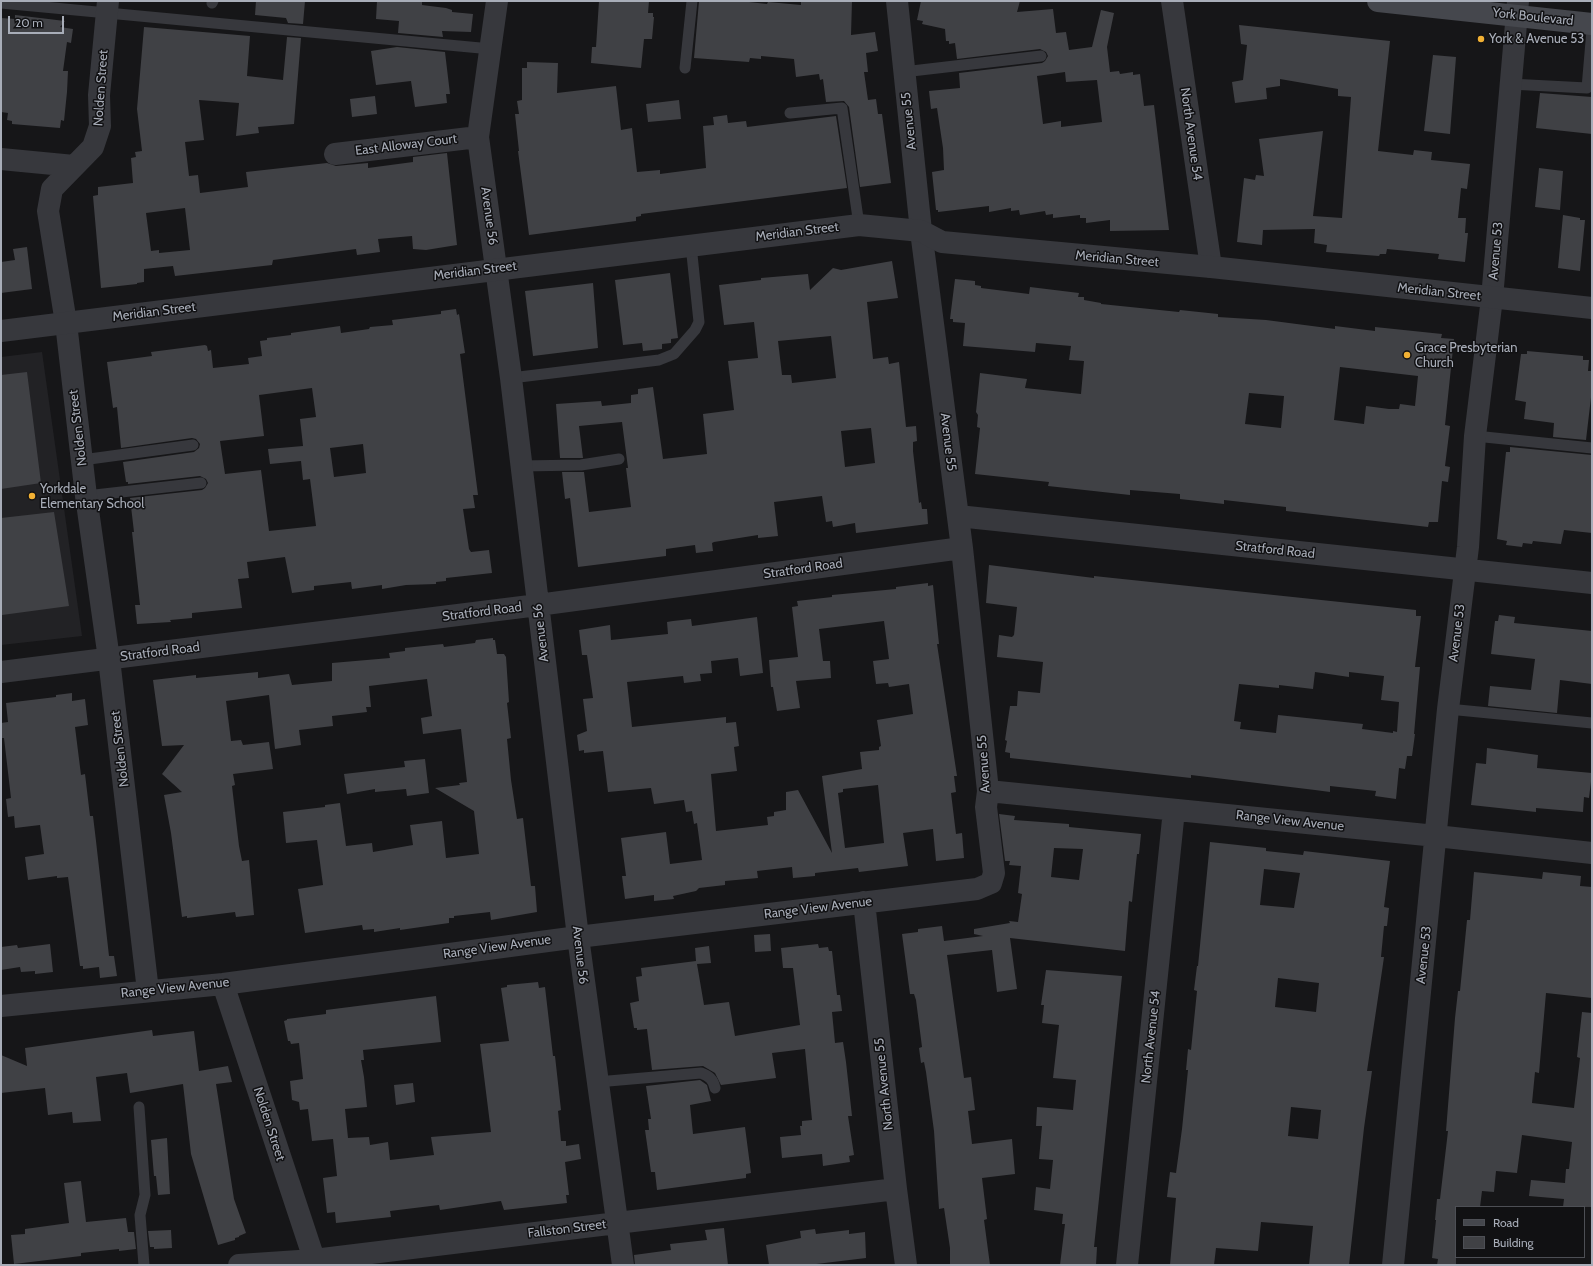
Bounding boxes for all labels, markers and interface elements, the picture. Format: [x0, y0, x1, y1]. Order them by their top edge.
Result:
street label: York Boulevard [1492, 5, 1574, 29]
scale bar [10, 8, 66, 34]
text: 20 m [15, 15, 43, 30]
place label: York & Avenue 53 [1489, 31, 1584, 47]
marker: York & Avenue 53 [1476, 34, 1486, 44]
street label: Nolden Street [91, 49, 111, 127]
street label: North Avenue 54 [1177, 87, 1205, 181]
street label: Avenue 55 [898, 91, 920, 151]
street label: East Alloway Court [354, 131, 458, 159]
street label: Avenue 56 [477, 186, 501, 246]
street label: Meridian Street [754, 219, 840, 245]
street label: Avenue 53 [1486, 221, 1506, 281]
street label: Meridian Street [1075, 248, 1159, 270]
street label: Meridian Street [432, 258, 518, 284]
street label: Meridian Street [1397, 280, 1481, 304]
street label: Meridian Street [111, 299, 197, 325]
place label: Grace Presbyterian Church [1415, 340, 1518, 371]
marker: Grace Presbyterian Church [1402, 350, 1412, 360]
street label: Nolden Street [66, 389, 90, 467]
street label: Avenue 55 [937, 412, 959, 472]
place label: Yorkdale Elementary School [40, 481, 144, 512]
marker: Yorkdale Elementary School [27, 491, 37, 501]
street label: Stratford Road [1234, 538, 1316, 562]
street label: Stratford Road [762, 556, 844, 582]
street label: Stratford Road [441, 599, 523, 625]
street label: Avenue 56 [530, 603, 552, 663]
street label: Avenue 53 [1446, 603, 1468, 663]
street label: Stratford Road [119, 639, 201, 665]
street label: Nolden Street [108, 710, 132, 788]
street label: Avenue 55 [974, 734, 994, 794]
street label: Range View Avenue [1235, 808, 1345, 834]
street label: Range View Avenue [763, 894, 873, 922]
street label: Avenue 56 [569, 925, 591, 985]
street label: Avenue 53 [1413, 925, 1435, 985]
street label: Range View Avenue [442, 932, 552, 962]
street label: Range View Avenue [120, 975, 230, 1001]
street label: North Avenue 54 [1138, 990, 1164, 1084]
street label: North Avenue 55 [871, 1037, 897, 1131]
street label: Nolden Street [250, 1085, 288, 1163]
legend [1455, 1206, 1585, 1258]
text: Road [1493, 1215, 1519, 1230]
street label: Fallston Street [527, 1216, 607, 1242]
text: Building [1493, 1235, 1534, 1250]

